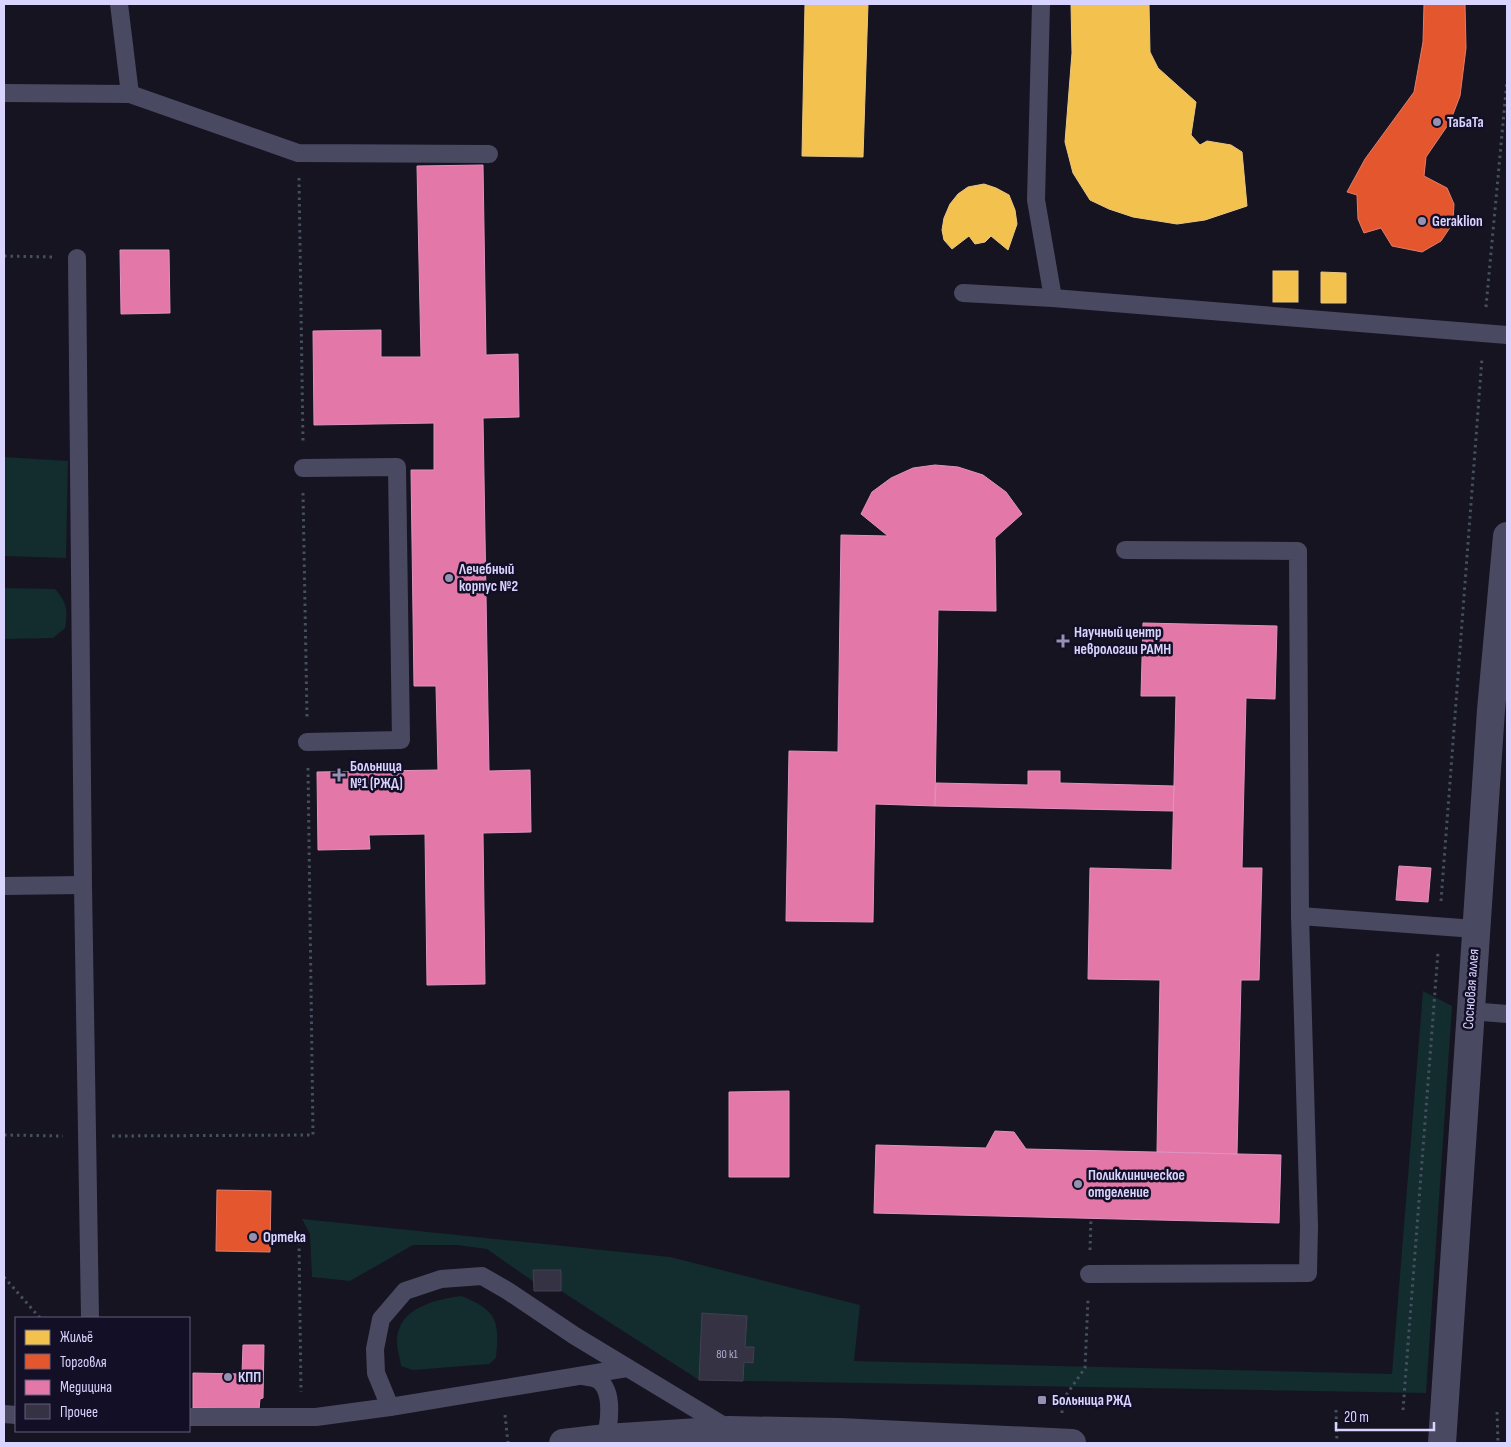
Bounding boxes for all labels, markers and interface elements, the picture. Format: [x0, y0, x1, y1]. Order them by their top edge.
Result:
place label: ТаБаТа [1447, 113, 1484, 132]
marker: ТаБаТа [1431, 116, 1443, 128]
place label: Geraklion [1432, 212, 1483, 231]
marker: Geraklion [1416, 215, 1428, 227]
place label: Лечебный корпус №2 [458, 560, 518, 596]
marker: Лечебный корпус №2 [443, 572, 455, 584]
place label: Научный центр неврологии РАМН [1074, 623, 1171, 659]
marker: Научный центр неврологии РАМН [1056, 634, 1070, 648]
place label: Больница №1 (РЖД) [350, 757, 403, 793]
marker: Больница №1 (РЖД) [332, 768, 346, 782]
street label: Сосновая аллея [1459, 948, 1483, 1030]
place label: Поликлиническое отделение [1088, 1166, 1185, 1202]
marker: Поликлиническое отделение [1072, 1178, 1084, 1190]
place label: Ортека [263, 1228, 306, 1247]
marker: Ортека [247, 1231, 259, 1243]
legend [15, 1317, 190, 1432]
text: Жильё [60, 1328, 93, 1347]
house number: 80 к1 [716, 1347, 738, 1362]
text: Торговля [60, 1353, 107, 1372]
place label: КПП [238, 1368, 261, 1387]
marker: КПП [222, 1371, 234, 1383]
text: Медицина [60, 1378, 112, 1397]
place label: Больница РЖД [1052, 1391, 1132, 1410]
marker: Больница РЖД [1036, 1394, 1048, 1406]
scale bar [1336, 1400, 1434, 1432]
text: Прочее [60, 1403, 98, 1422]
text: 20 m [1344, 1408, 1369, 1427]

